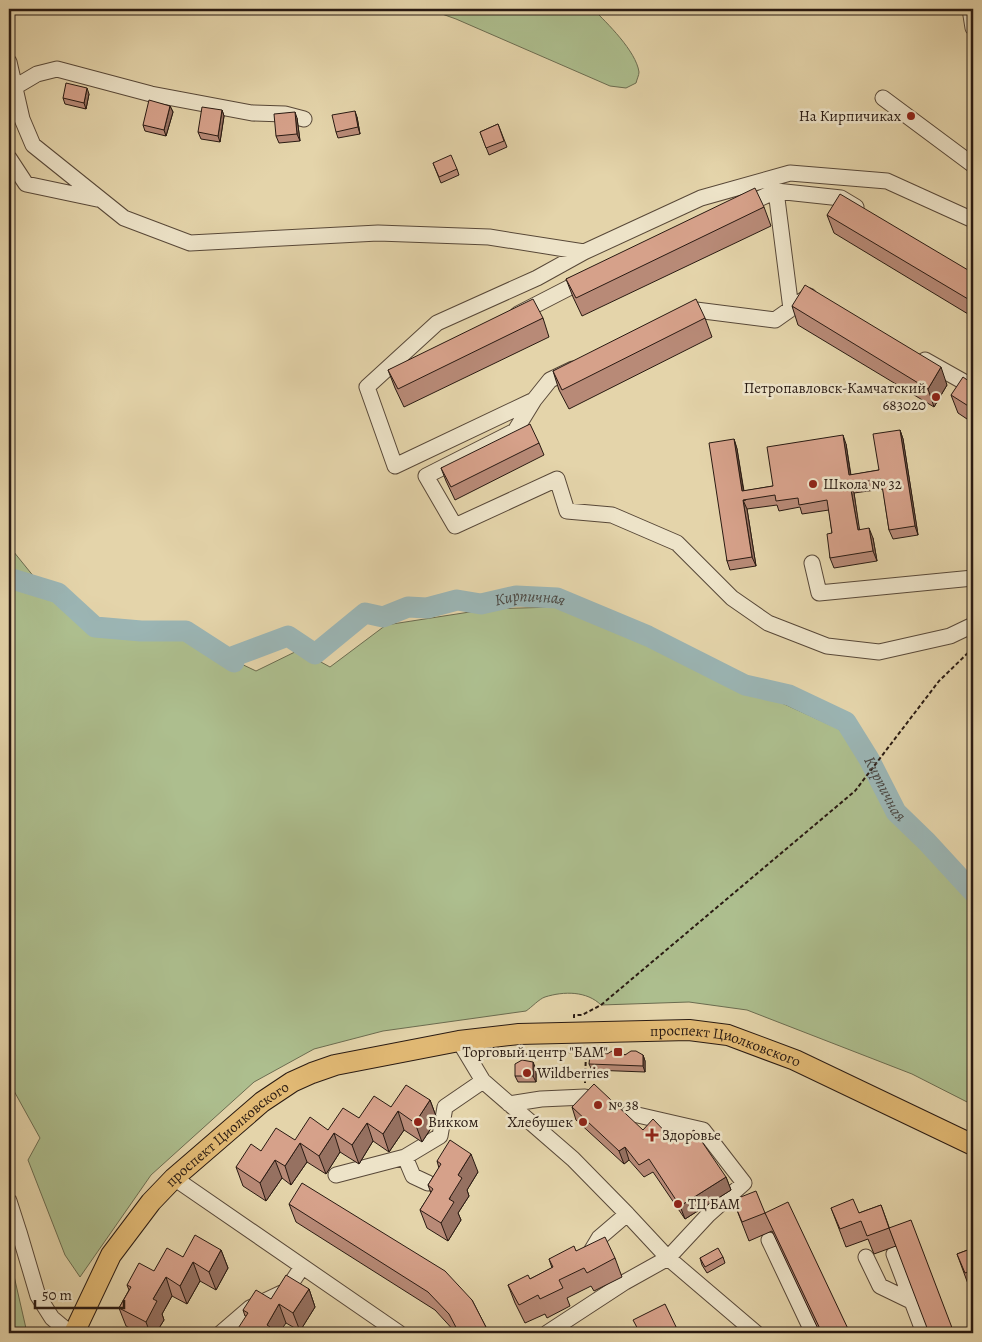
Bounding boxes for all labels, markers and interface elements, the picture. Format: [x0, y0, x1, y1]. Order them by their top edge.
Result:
place label: На Кирпичиках [799, 106, 902, 126]
marker: На Кирпичиках [905, 110, 917, 122]
place label: Петропавловск-Камчатский 683020 [744, 378, 926, 415]
marker: Петропавловск-Камчатский 683020 [930, 391, 942, 403]
place label: Школа № 32 [823, 474, 902, 494]
marker: Школа № 32 [807, 478, 819, 490]
water label: Кирпичная [493, 585, 569, 612]
water label: Кирпичная [858, 753, 911, 827]
street label: проспект Циолковского [650, 1020, 804, 1071]
place label: Торговый центр "БАМ" [463, 1042, 608, 1062]
marker: Торговый центр "БАМ" [612, 1046, 624, 1058]
place label: Wildberries [536, 1063, 609, 1083]
marker: Wildberries [521, 1067, 533, 1079]
street label: проспект Циолковского [161, 1077, 293, 1191]
place label: № 38 [608, 1095, 639, 1115]
marker: № 38 [592, 1099, 604, 1111]
place label: Викком [428, 1112, 479, 1132]
place label: Хлебушек [508, 1112, 573, 1132]
marker: Викком [412, 1116, 424, 1128]
marker: Хлебушек [577, 1116, 589, 1128]
place label: Здоровье [662, 1125, 721, 1145]
marker: Здоровье [646, 1129, 658, 1141]
place label: ТЦ БАМ [688, 1194, 740, 1214]
marker: ТЦ БАМ [672, 1198, 684, 1210]
scale bar [35, 1277, 124, 1309]
text: 50 m [42, 1285, 72, 1305]

